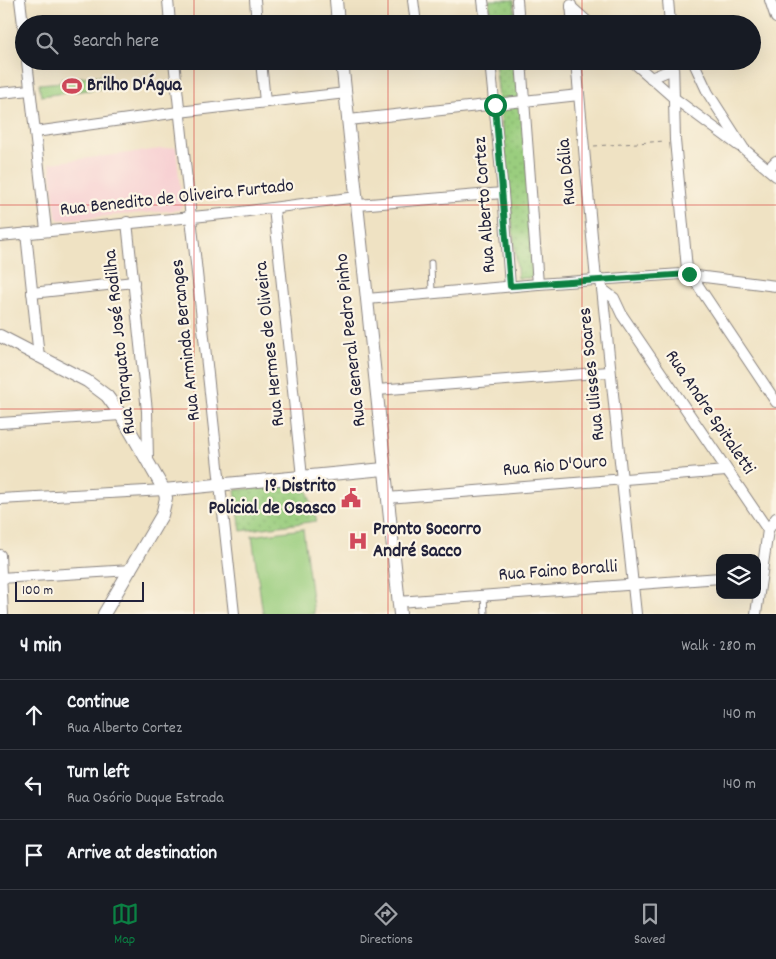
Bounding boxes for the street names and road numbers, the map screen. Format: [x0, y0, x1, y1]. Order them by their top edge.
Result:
street label: Rua Alberto Cortez [468, 136, 504, 274]
street label: Rua Dália [552, 136, 584, 207]
street label: Rua Benedito de Oliveira Furtado [59, 173, 295, 225]
street label: Rua Torquato José Rodilha [98, 247, 144, 436]
street label: Rua General Pedro Pinho [329, 252, 375, 428]
street label: Rua Arminda Beranges [165, 258, 209, 422]
street label: Rua Hermes de Oliveira [249, 259, 293, 428]
street label: Rua Ulisses Soares [573, 306, 613, 442]
street label: Rua Andre Spitaletti [657, 345, 761, 481]
street label: Rua Rio D'Ouro [502, 449, 608, 485]
street label: Rua Faino Boralli [498, 554, 619, 590]

